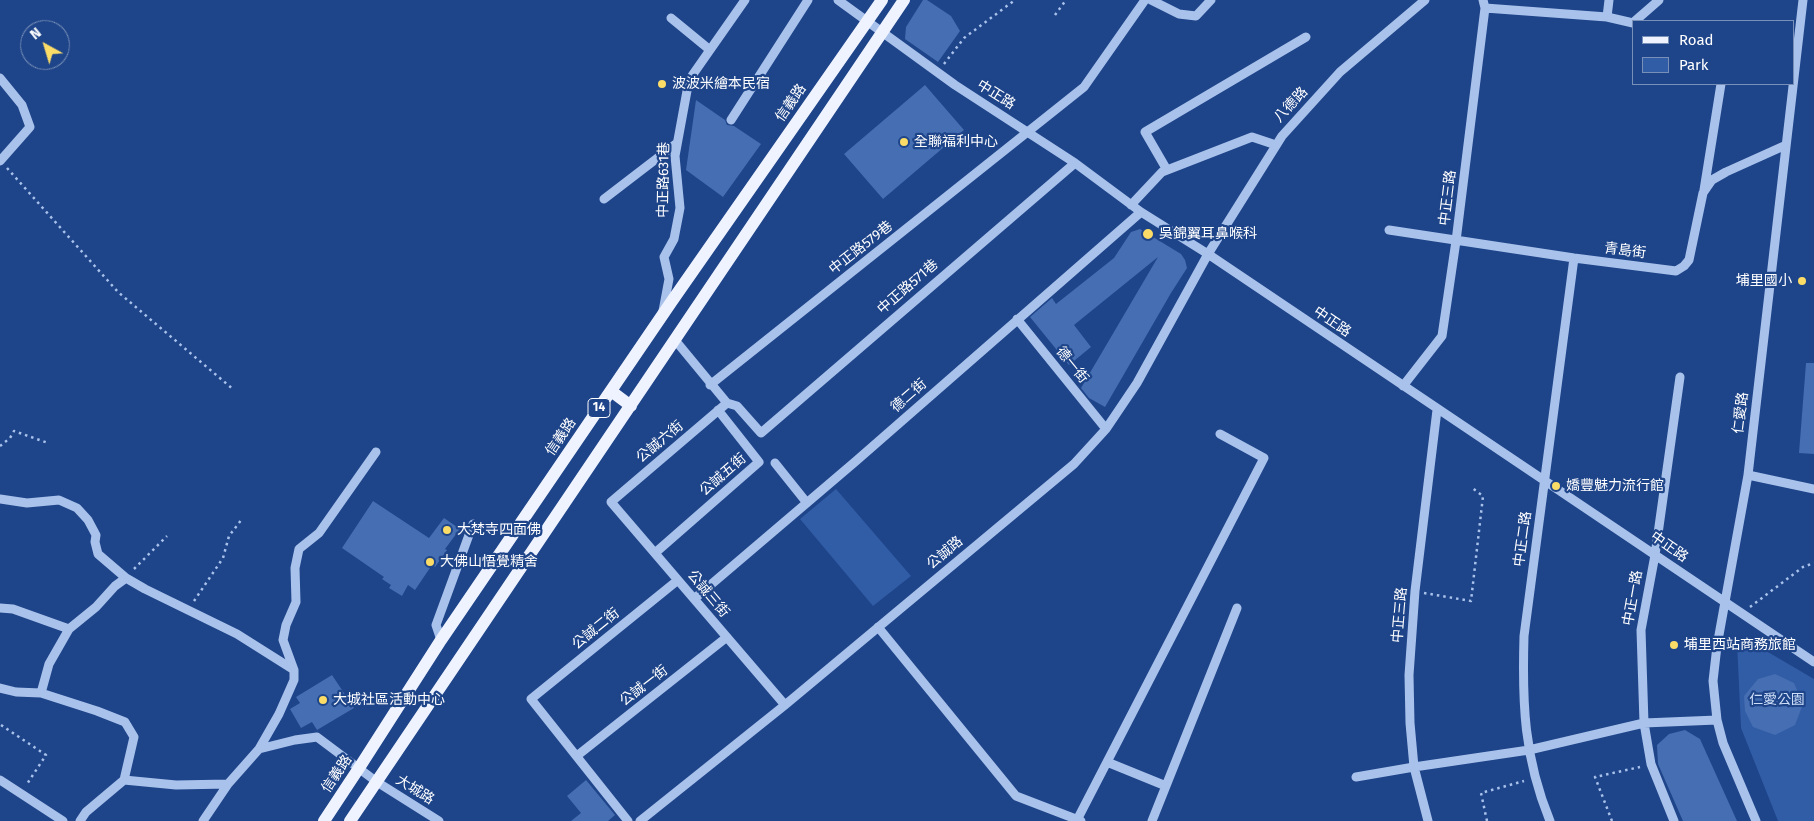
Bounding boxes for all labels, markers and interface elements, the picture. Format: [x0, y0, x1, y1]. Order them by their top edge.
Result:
north arrow [20, 20, 70, 70]
legend [1632, 20, 1794, 85]
text: N [27, 24, 45, 43]
text: Road [1679, 31, 1714, 49]
text: Park [1679, 56, 1709, 74]
place label: 波波米繪本民宿 [672, 76, 770, 92]
street label: 中正路 [974, 77, 1018, 113]
marker: 波波米繪本民宿 [656, 78, 668, 90]
street label: 信義路 [772, 81, 810, 125]
street label: 八德路 [1271, 84, 1311, 126]
place label: 全聯福利中心 [914, 134, 998, 150]
marker: 全聯福利中心 [898, 136, 910, 148]
street label: 中正路631巷 [655, 142, 673, 218]
street label: 中正三路 [1436, 169, 1460, 227]
street label: 中正路579巷 [826, 218, 896, 278]
place label: 吳錦翼耳鼻喉科 [1159, 226, 1257, 242]
marker: 吳錦翼耳鼻喉科 [1141, 227, 1155, 241]
street label: 青島街 [1603, 240, 1647, 262]
street label: 中正路571巷 [874, 256, 942, 318]
place label: 埔里國小 [1736, 273, 1792, 289]
marker: 埔里國小 [1796, 275, 1808, 287]
street label: 中正路 [1310, 303, 1354, 341]
street label: 德一街 [1052, 343, 1092, 387]
street label: 德二街 [888, 376, 930, 416]
street label: 仁愛路 [1730, 391, 1752, 435]
road number: 14 [588, 398, 610, 418]
street label: 信義路 [542, 415, 580, 459]
street label: 公誠六街 [633, 418, 687, 466]
street label: 公誠五街 [696, 450, 750, 500]
place label: 嬌豐魅力流行館 [1566, 478, 1664, 494]
marker: 嬌豐魅力流行館 [1550, 480, 1562, 492]
street label: 中正二路 [1511, 510, 1535, 568]
place label: 大梵寺四面佛 [457, 522, 541, 538]
marker: 大梵寺四面佛 [441, 524, 453, 536]
street label: 中正路 [1647, 528, 1691, 566]
street label: 公誠路 [924, 533, 966, 573]
place label: 大佛山悟覺精舍 [440, 554, 538, 570]
marker: 大佛山悟覺精舍 [424, 556, 436, 568]
street label: 公誠三街 [684, 567, 732, 621]
street label: 中正一路 [1620, 569, 1646, 627]
street label: 中正三路 [1389, 586, 1411, 644]
street label: 公誠二街 [569, 605, 623, 653]
place label: 埔里西站商務旅館 [1684, 637, 1796, 653]
marker: 埔里西站商務旅館 [1668, 639, 1680, 651]
street label: 公誠一街 [617, 662, 671, 710]
place label: 大城社區活動中心 [333, 692, 445, 708]
park label: 仁愛公園 [1749, 692, 1805, 708]
marker: 大城社區活動中心 [317, 694, 329, 706]
street label: 信義路 [318, 752, 356, 796]
street label: 大城路 [393, 772, 437, 808]

